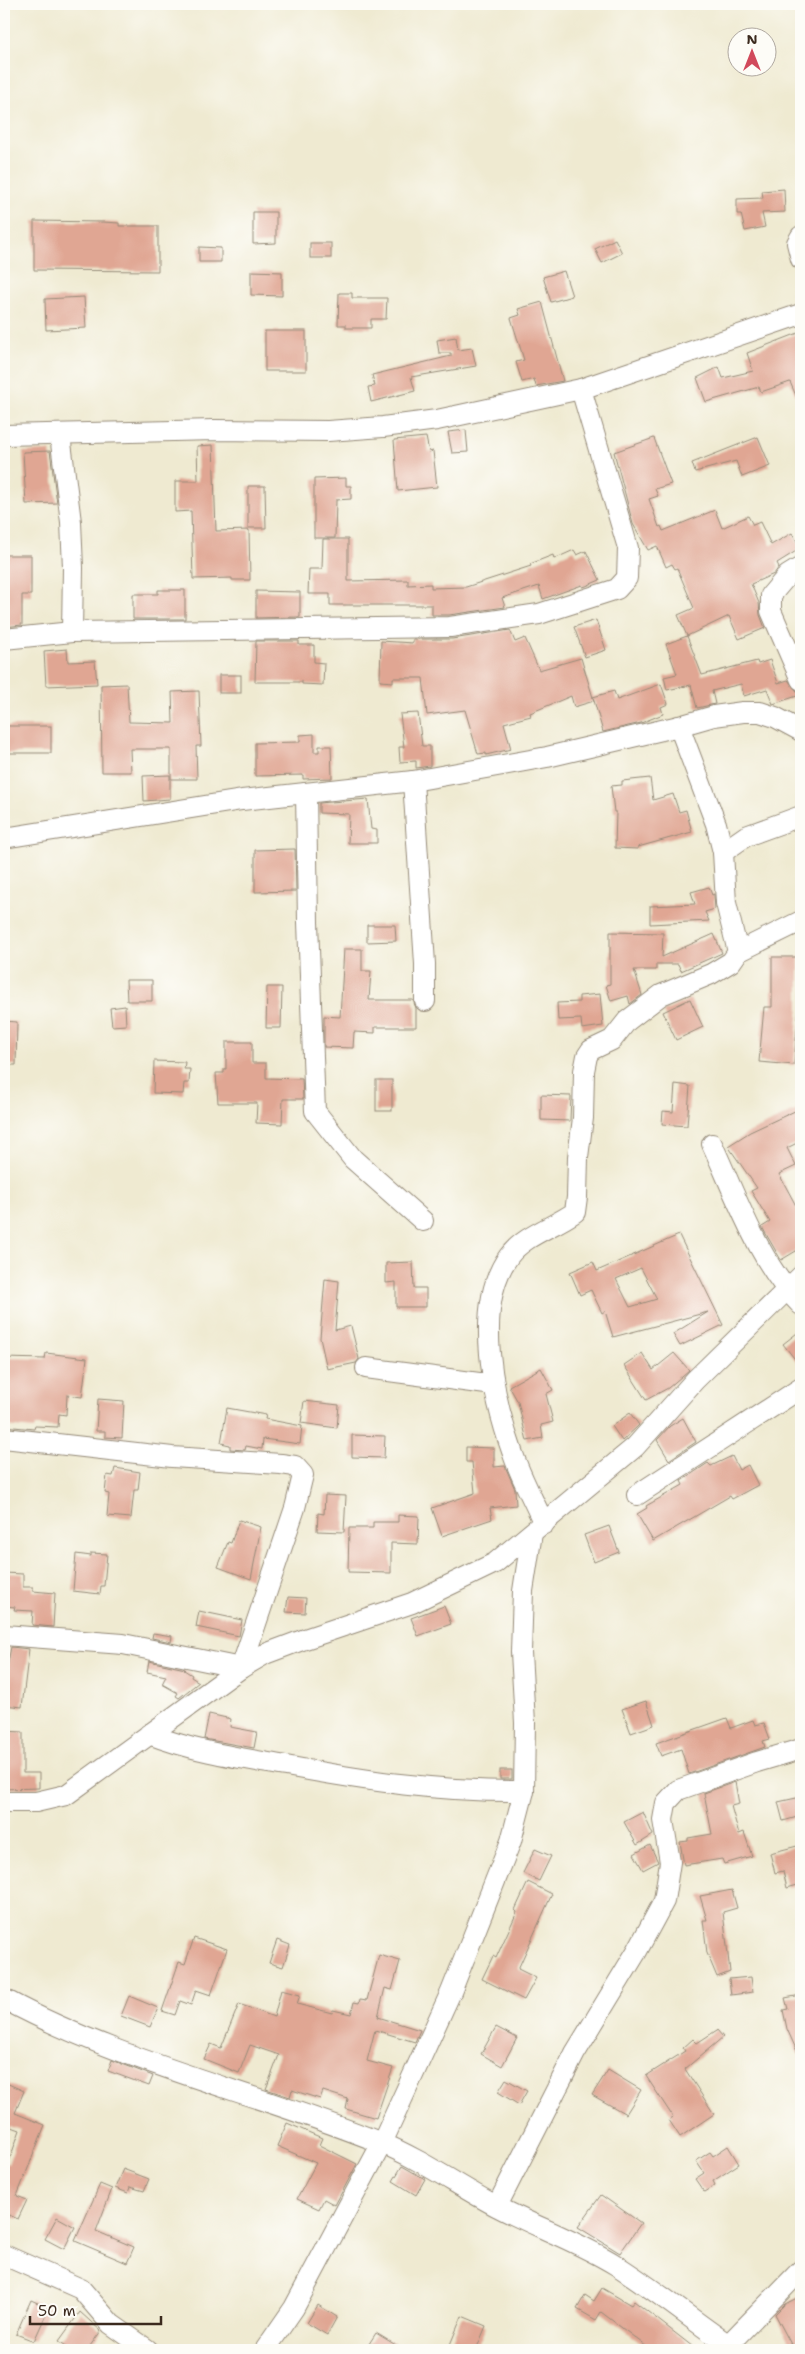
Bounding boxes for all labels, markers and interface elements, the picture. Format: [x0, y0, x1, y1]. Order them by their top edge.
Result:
north arrow [728, 28, 778, 78]
text: N [746, 30, 758, 48]
scale bar [30, 2294, 161, 2326]
text: 50 m [38, 2301, 76, 2321]

